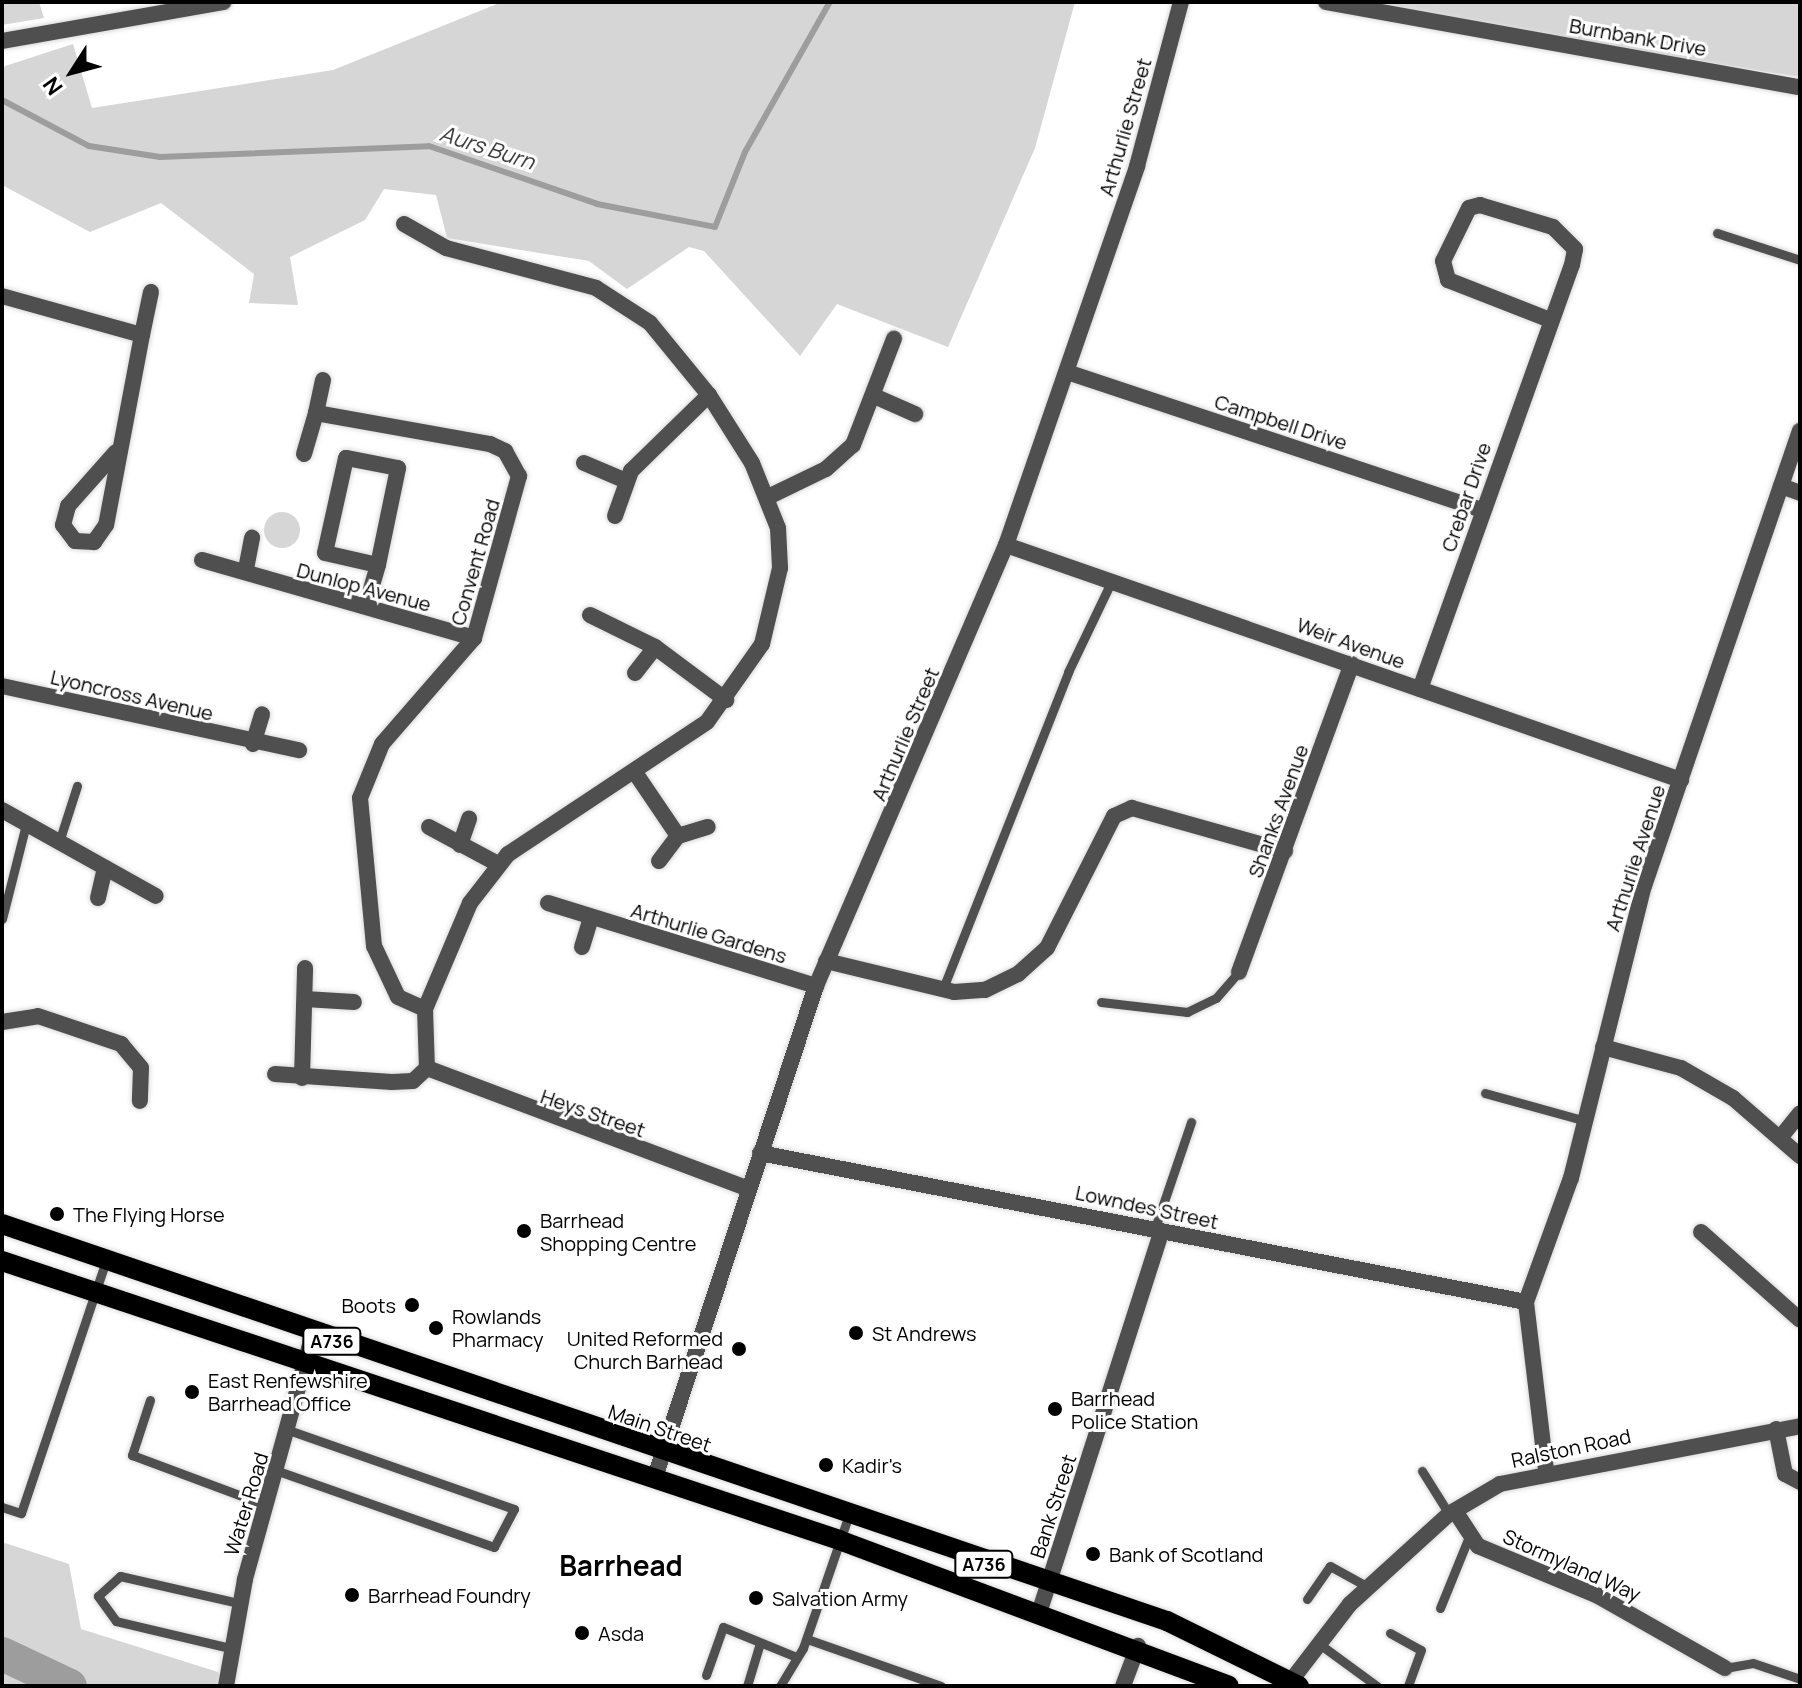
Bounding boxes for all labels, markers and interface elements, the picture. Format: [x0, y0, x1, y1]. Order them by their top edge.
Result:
street label: Burnbank Drive [1568, 13, 1708, 61]
north arrow [32, 32, 112, 112]
street label: Arthurlie Street [1094, 55, 1156, 199]
text: N [36, 71, 69, 101]
water label: Aurs Burn [436, 120, 538, 176]
street label: Campbell Drive [1212, 389, 1350, 455]
street label: Crebar Drive [1436, 439, 1496, 555]
street label: Convent Road [445, 496, 505, 628]
street label: Dunlop Avenue [294, 558, 434, 616]
street label: Weir Avenue [1294, 612, 1408, 674]
street label: Arthurlie Street [866, 664, 944, 804]
street label: Lyoncross Avenue [48, 665, 216, 725]
street label: Shanks Avenue [1243, 741, 1313, 881]
street label: Arthurlie Avenue [1600, 782, 1670, 934]
street label: Arthurlie Gardens [628, 898, 790, 968]
street label: Heys Street [538, 1084, 648, 1142]
street label: Lowndes Street [1073, 1180, 1221, 1234]
place label: The Flying Horse [73, 1202, 225, 1226]
marker: The Flying Horse [48, 1205, 66, 1223]
place label: Barrhead Shopping Centre [540, 1208, 696, 1255]
marker: Barrhead Shopping Centre [515, 1222, 533, 1240]
place label: Boots [342, 1293, 396, 1317]
marker: Boots [403, 1296, 421, 1314]
place label: Rowlands Pharmacy [452, 1304, 544, 1351]
marker: Rowlands Pharmacy [427, 1319, 445, 1337]
place label: St Andrews [872, 1321, 976, 1345]
marker: St Andrews [847, 1324, 865, 1342]
place label: United Reformed Church Barhead [567, 1326, 723, 1373]
road number: A736 [302, 1327, 362, 1355]
marker: United Reformed Church Barhead [730, 1340, 748, 1358]
place label: East Renfewshire Barrhead Office [208, 1368, 368, 1415]
marker: East Renfewshire Barrhead Office [183, 1383, 201, 1401]
place label: Barrhead Police Station [1071, 1386, 1198, 1433]
street label: Main Street [605, 1399, 715, 1457]
marker: Barrhead Police Station [1046, 1400, 1064, 1418]
street label: Ralston Road [1509, 1424, 1633, 1472]
street label: Water Road [219, 1449, 273, 1559]
street label: Bank Street [1025, 1451, 1081, 1561]
place label: Kadir's [842, 1453, 902, 1477]
marker: Kadir's [817, 1456, 835, 1474]
street label: Stormyland Way [1499, 1524, 1645, 1606]
place label: Bank of Scotland [1109, 1542, 1263, 1566]
marker: Bank of Scotland [1084, 1545, 1102, 1563]
district label: Barrhead [559, 1548, 683, 1582]
road number: A736 [954, 1550, 1014, 1578]
place label: Barrhead Foundry [368, 1583, 531, 1607]
marker: Barrhead Foundry [343, 1586, 361, 1604]
place label: Salvation Army [772, 1586, 908, 1610]
marker: Salvation Army [747, 1589, 765, 1607]
place label: Asda [598, 1621, 644, 1645]
marker: Asda [573, 1624, 591, 1642]

